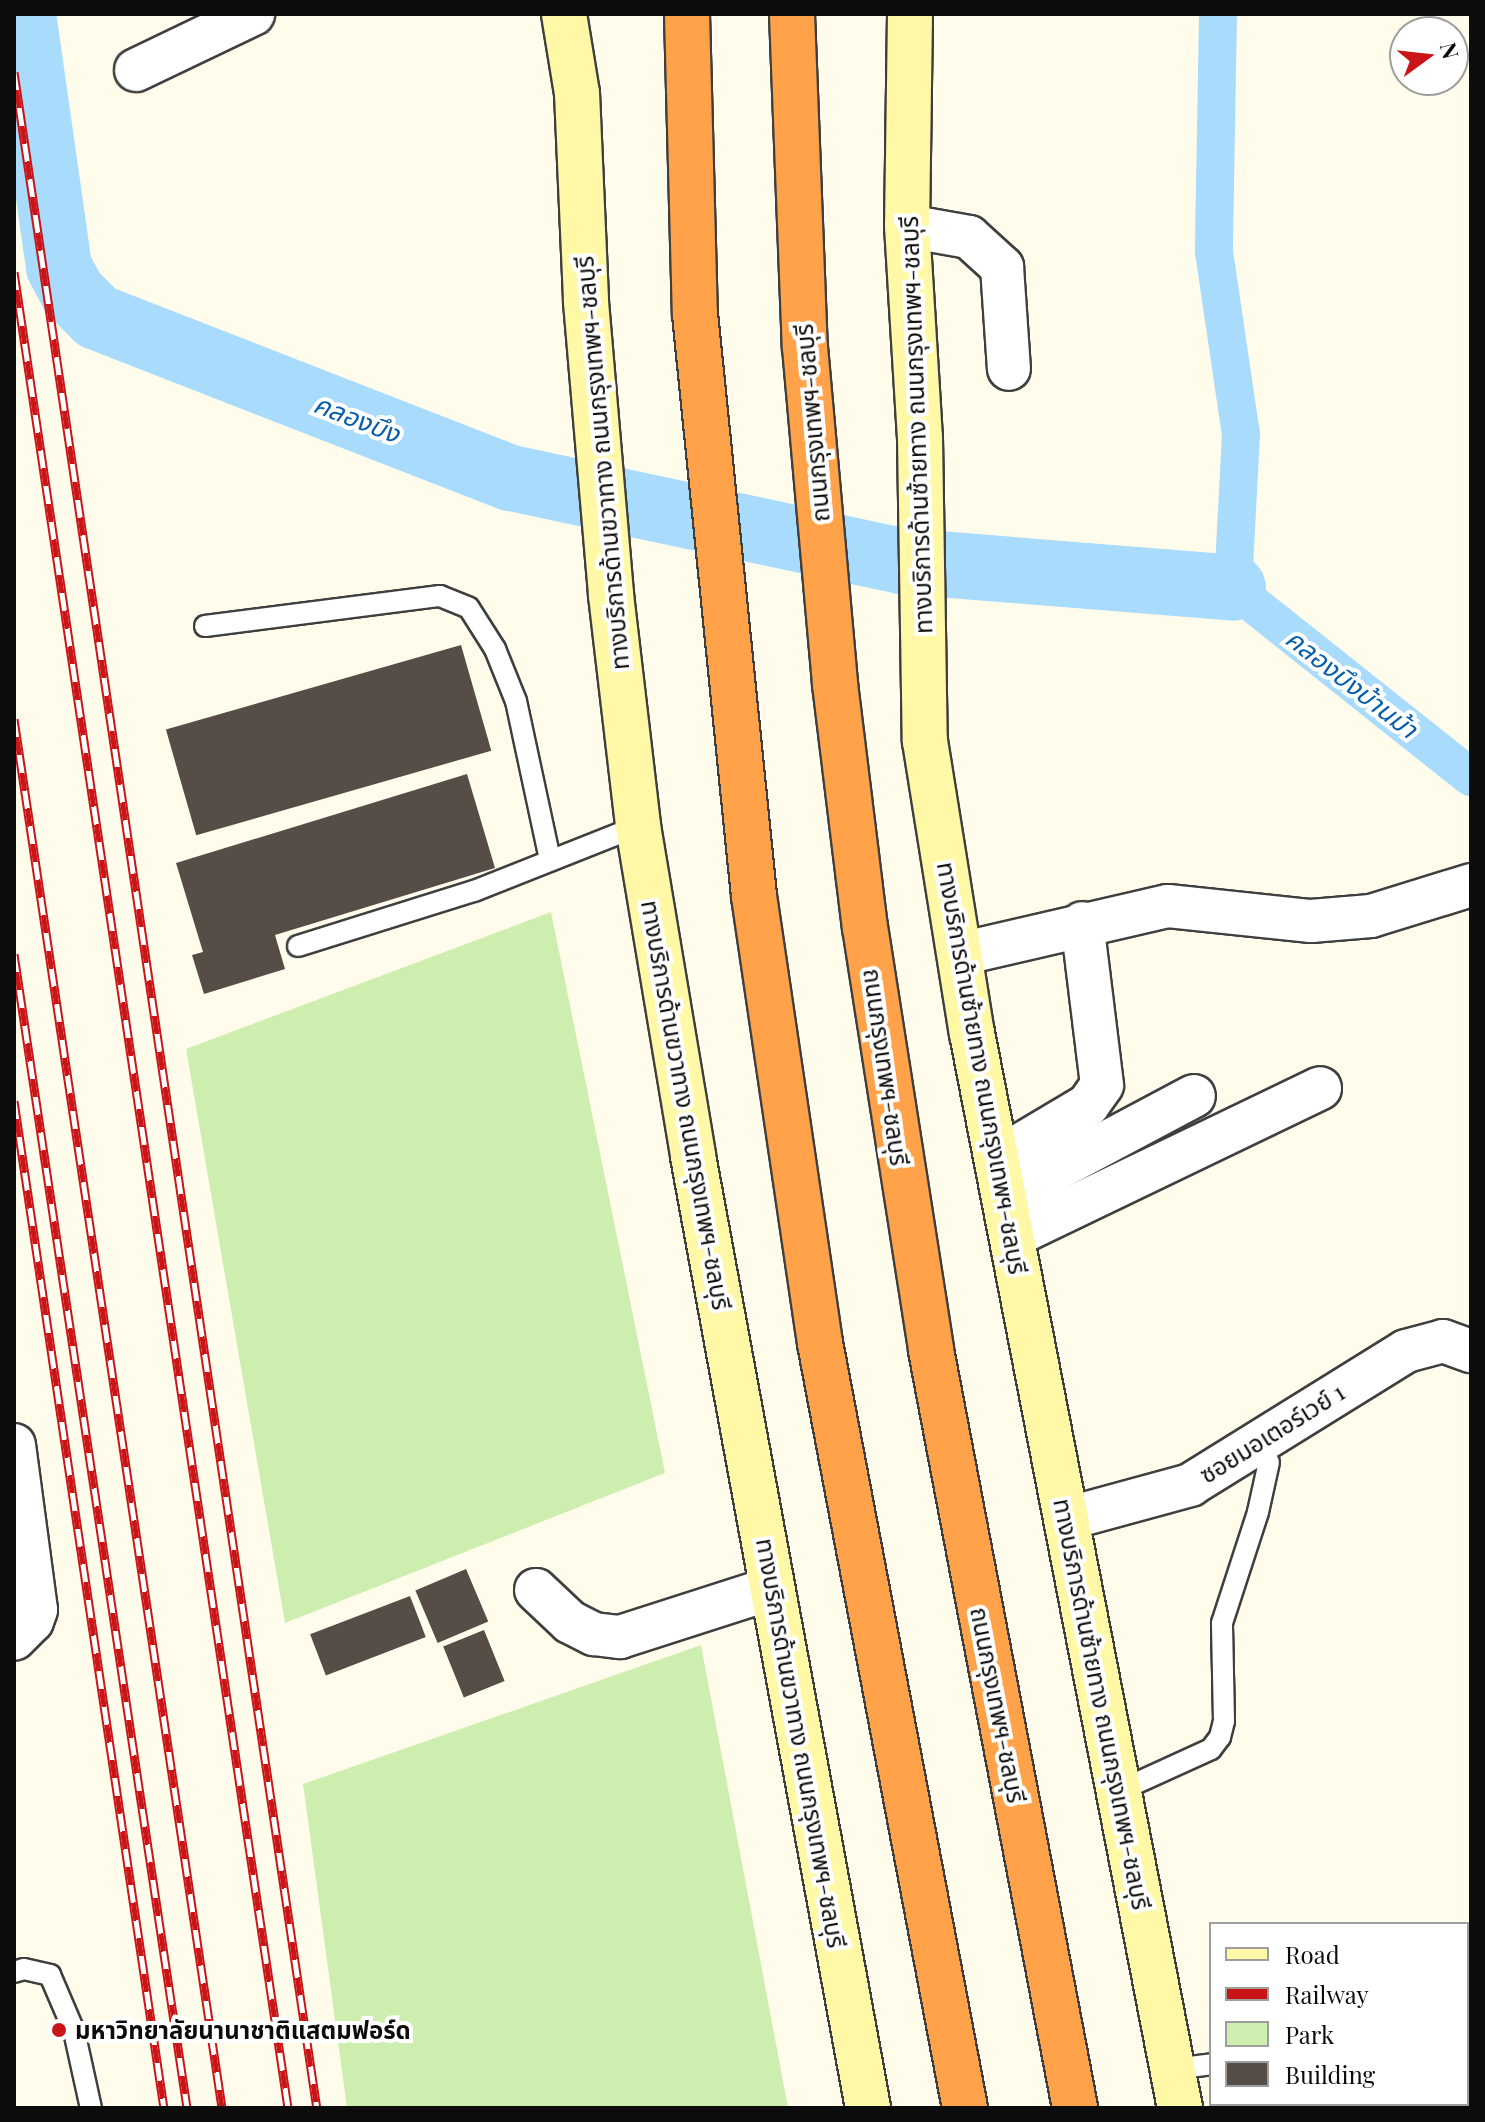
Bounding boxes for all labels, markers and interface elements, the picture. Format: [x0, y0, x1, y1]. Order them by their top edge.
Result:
north arrow [1389, 16, 1469, 96]
text: N [1434, 39, 1467, 62]
street label: ทางบริการด้านซ้ายทาง ถนนกรุงเทพฯ-ชลบุรี [894, 216, 938, 634]
street label: ทางบริการด้านขวาทาง ถนนกรุงเทพฯ-ชลบุรี [570, 255, 634, 671]
street label: ถนนกรุงเทพฯ-ชลบุรี [789, 323, 835, 523]
water label: คลองบึง [310, 387, 404, 449]
water label: คลองบึงบ้านม้า [1280, 622, 1424, 744]
street label: ทางบริการด้านซ้ายทาง ถนนกรุงเทพฯ-ชลบุรี [932, 860, 1032, 1276]
street label: ทางบริการด้านขวาทาง ถนนกรุงเทพฯ-ชลบุรี [636, 898, 736, 1312]
street label: ถนนกรุงเทพฯ-ชลบุรี [858, 967, 914, 1167]
street label: ซอยมอเตอร์เวย์ 1 [1194, 1377, 1350, 1489]
street label: ทางบริการด้านซ้ายทาง ถนนกรุงเทพฯ-ชลบุรี [1048, 1496, 1156, 1912]
street label: ทางบริการด้านขวาทาง ถนนกรุงเทพฯ-ชลบุรี [751, 1536, 851, 1950]
street label: ถนนกรุงเทพฯ-ชลบุรี [965, 1605, 1031, 1805]
legend [1209, 1922, 1469, 2106]
text: Road [1285, 1938, 1340, 1970]
text: Railway [1285, 1978, 1369, 2010]
place label: มหาวิทยาลัยนานาชาติแสตมฟอร์ด [75, 2016, 411, 2044]
text: Park [1285, 2018, 1334, 2050]
marker: มหาวิทยาลัยนานาชาติแสตมฟอร์ด [50, 2021, 68, 2039]
text: Building [1285, 2058, 1375, 2090]

